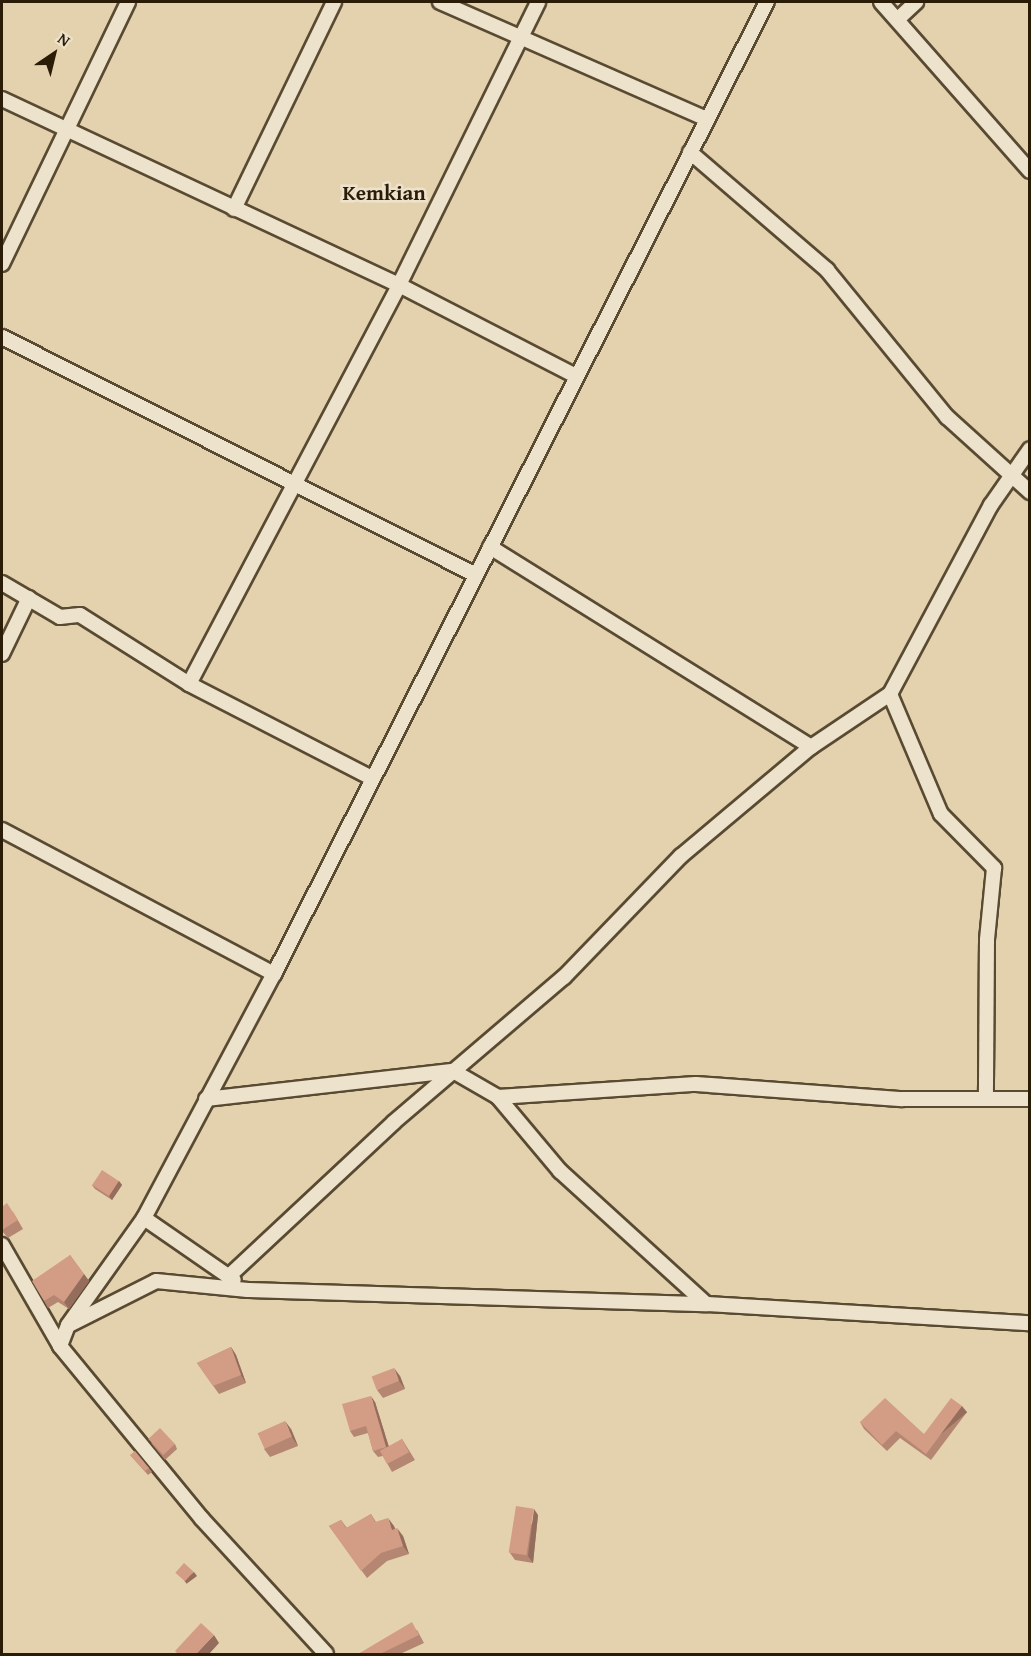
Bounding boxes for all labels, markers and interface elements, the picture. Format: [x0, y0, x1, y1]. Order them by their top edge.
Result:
north arrow [24, 24, 84, 84]
text: N [53, 26, 76, 52]
district label: Kemkian [342, 180, 426, 206]

